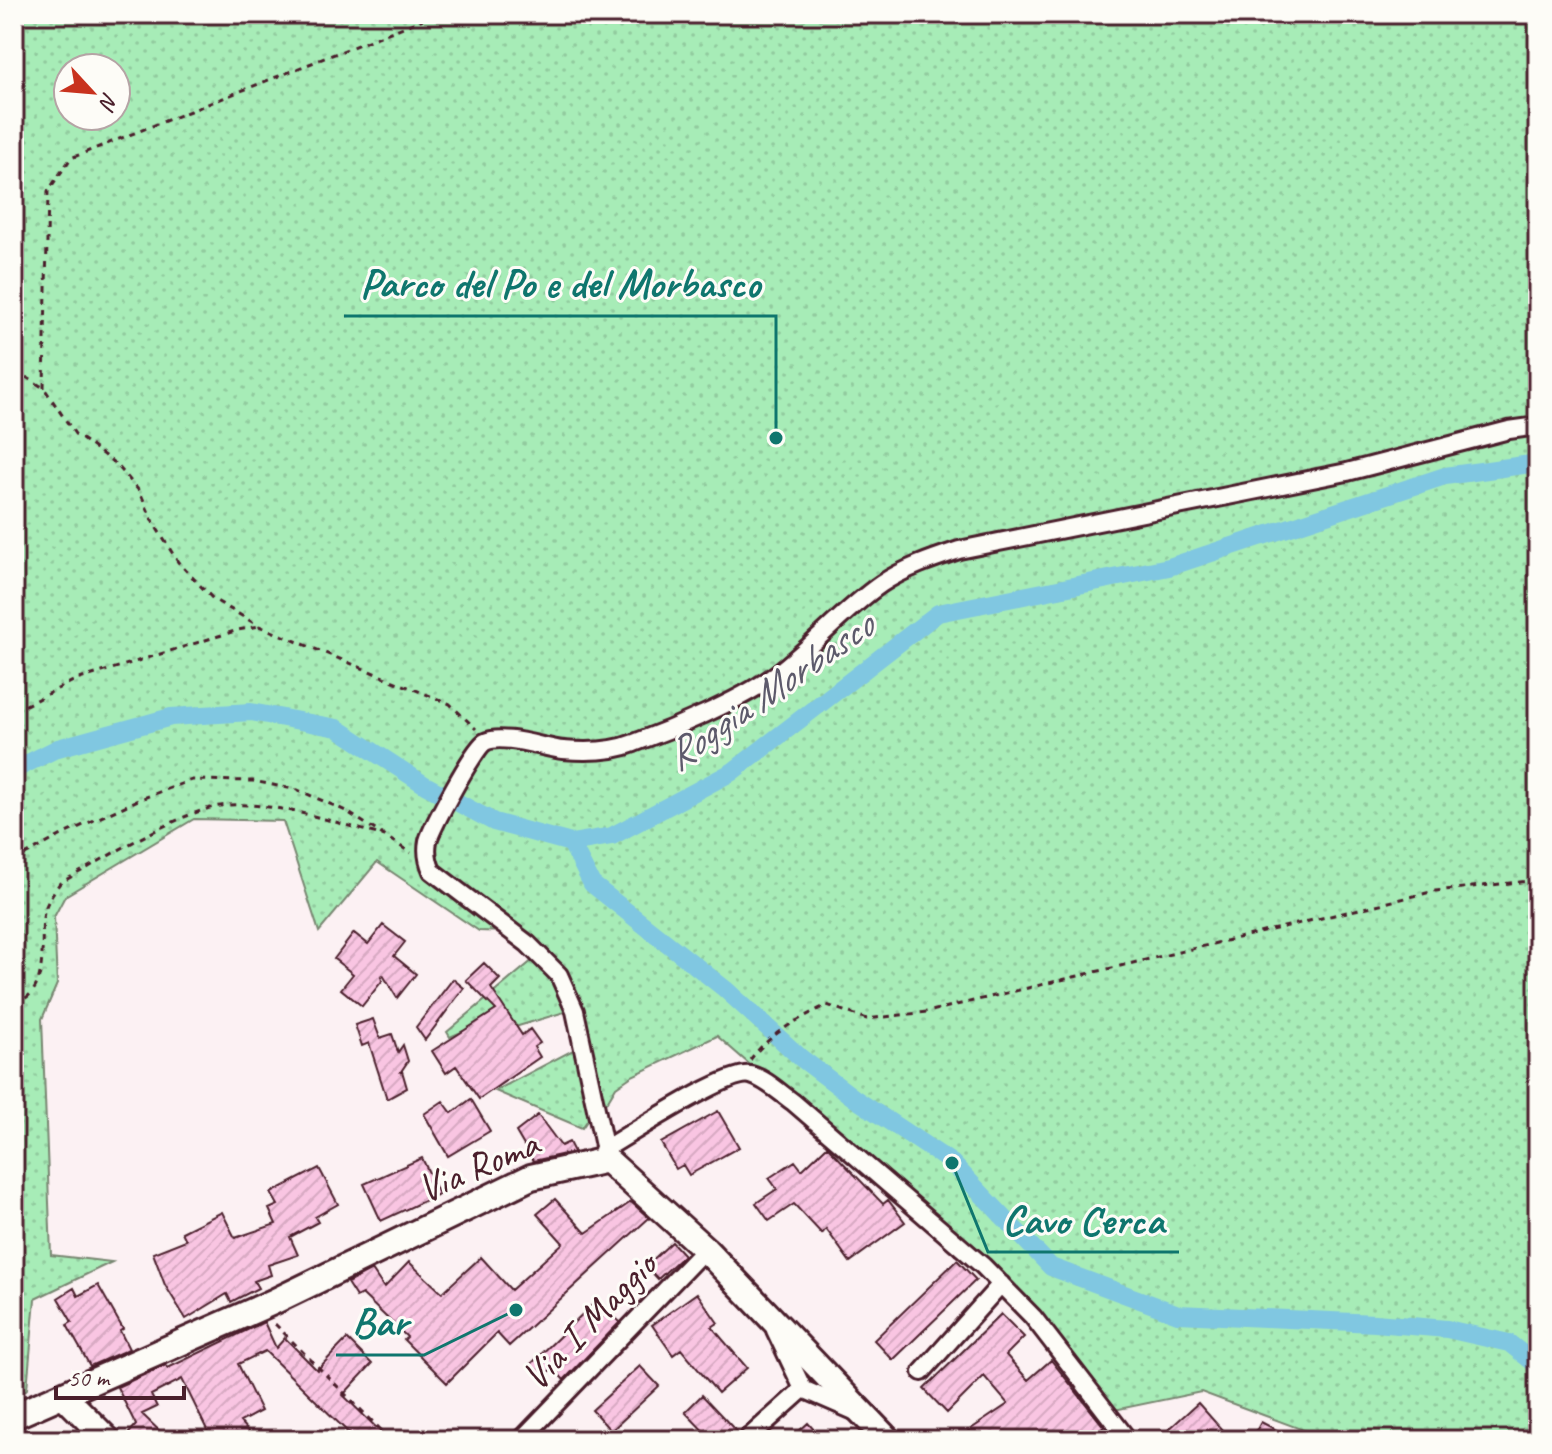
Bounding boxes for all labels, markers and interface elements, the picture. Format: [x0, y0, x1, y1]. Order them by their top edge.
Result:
north arrow [52, 52, 132, 132]
text: N [92, 88, 125, 116]
callout: Parco del Po e del Morbasco [344, 250, 776, 316]
text: Parco del Po e del Morbasco [360, 257, 763, 310]
water label: Roggia Morbasco [655, 597, 888, 782]
street label: Via Roma [410, 1117, 548, 1214]
callout: Cavo Cerca [988, 1186, 1179, 1252]
text: Cavo Cerca [1002, 1194, 1167, 1247]
street label: Via I Maggio [511, 1238, 670, 1401]
callout: Bar [336, 1289, 424, 1355]
text: Bar [352, 1296, 413, 1349]
scale bar [56, 1350, 184, 1400]
text: 50 m [68, 1363, 111, 1393]

